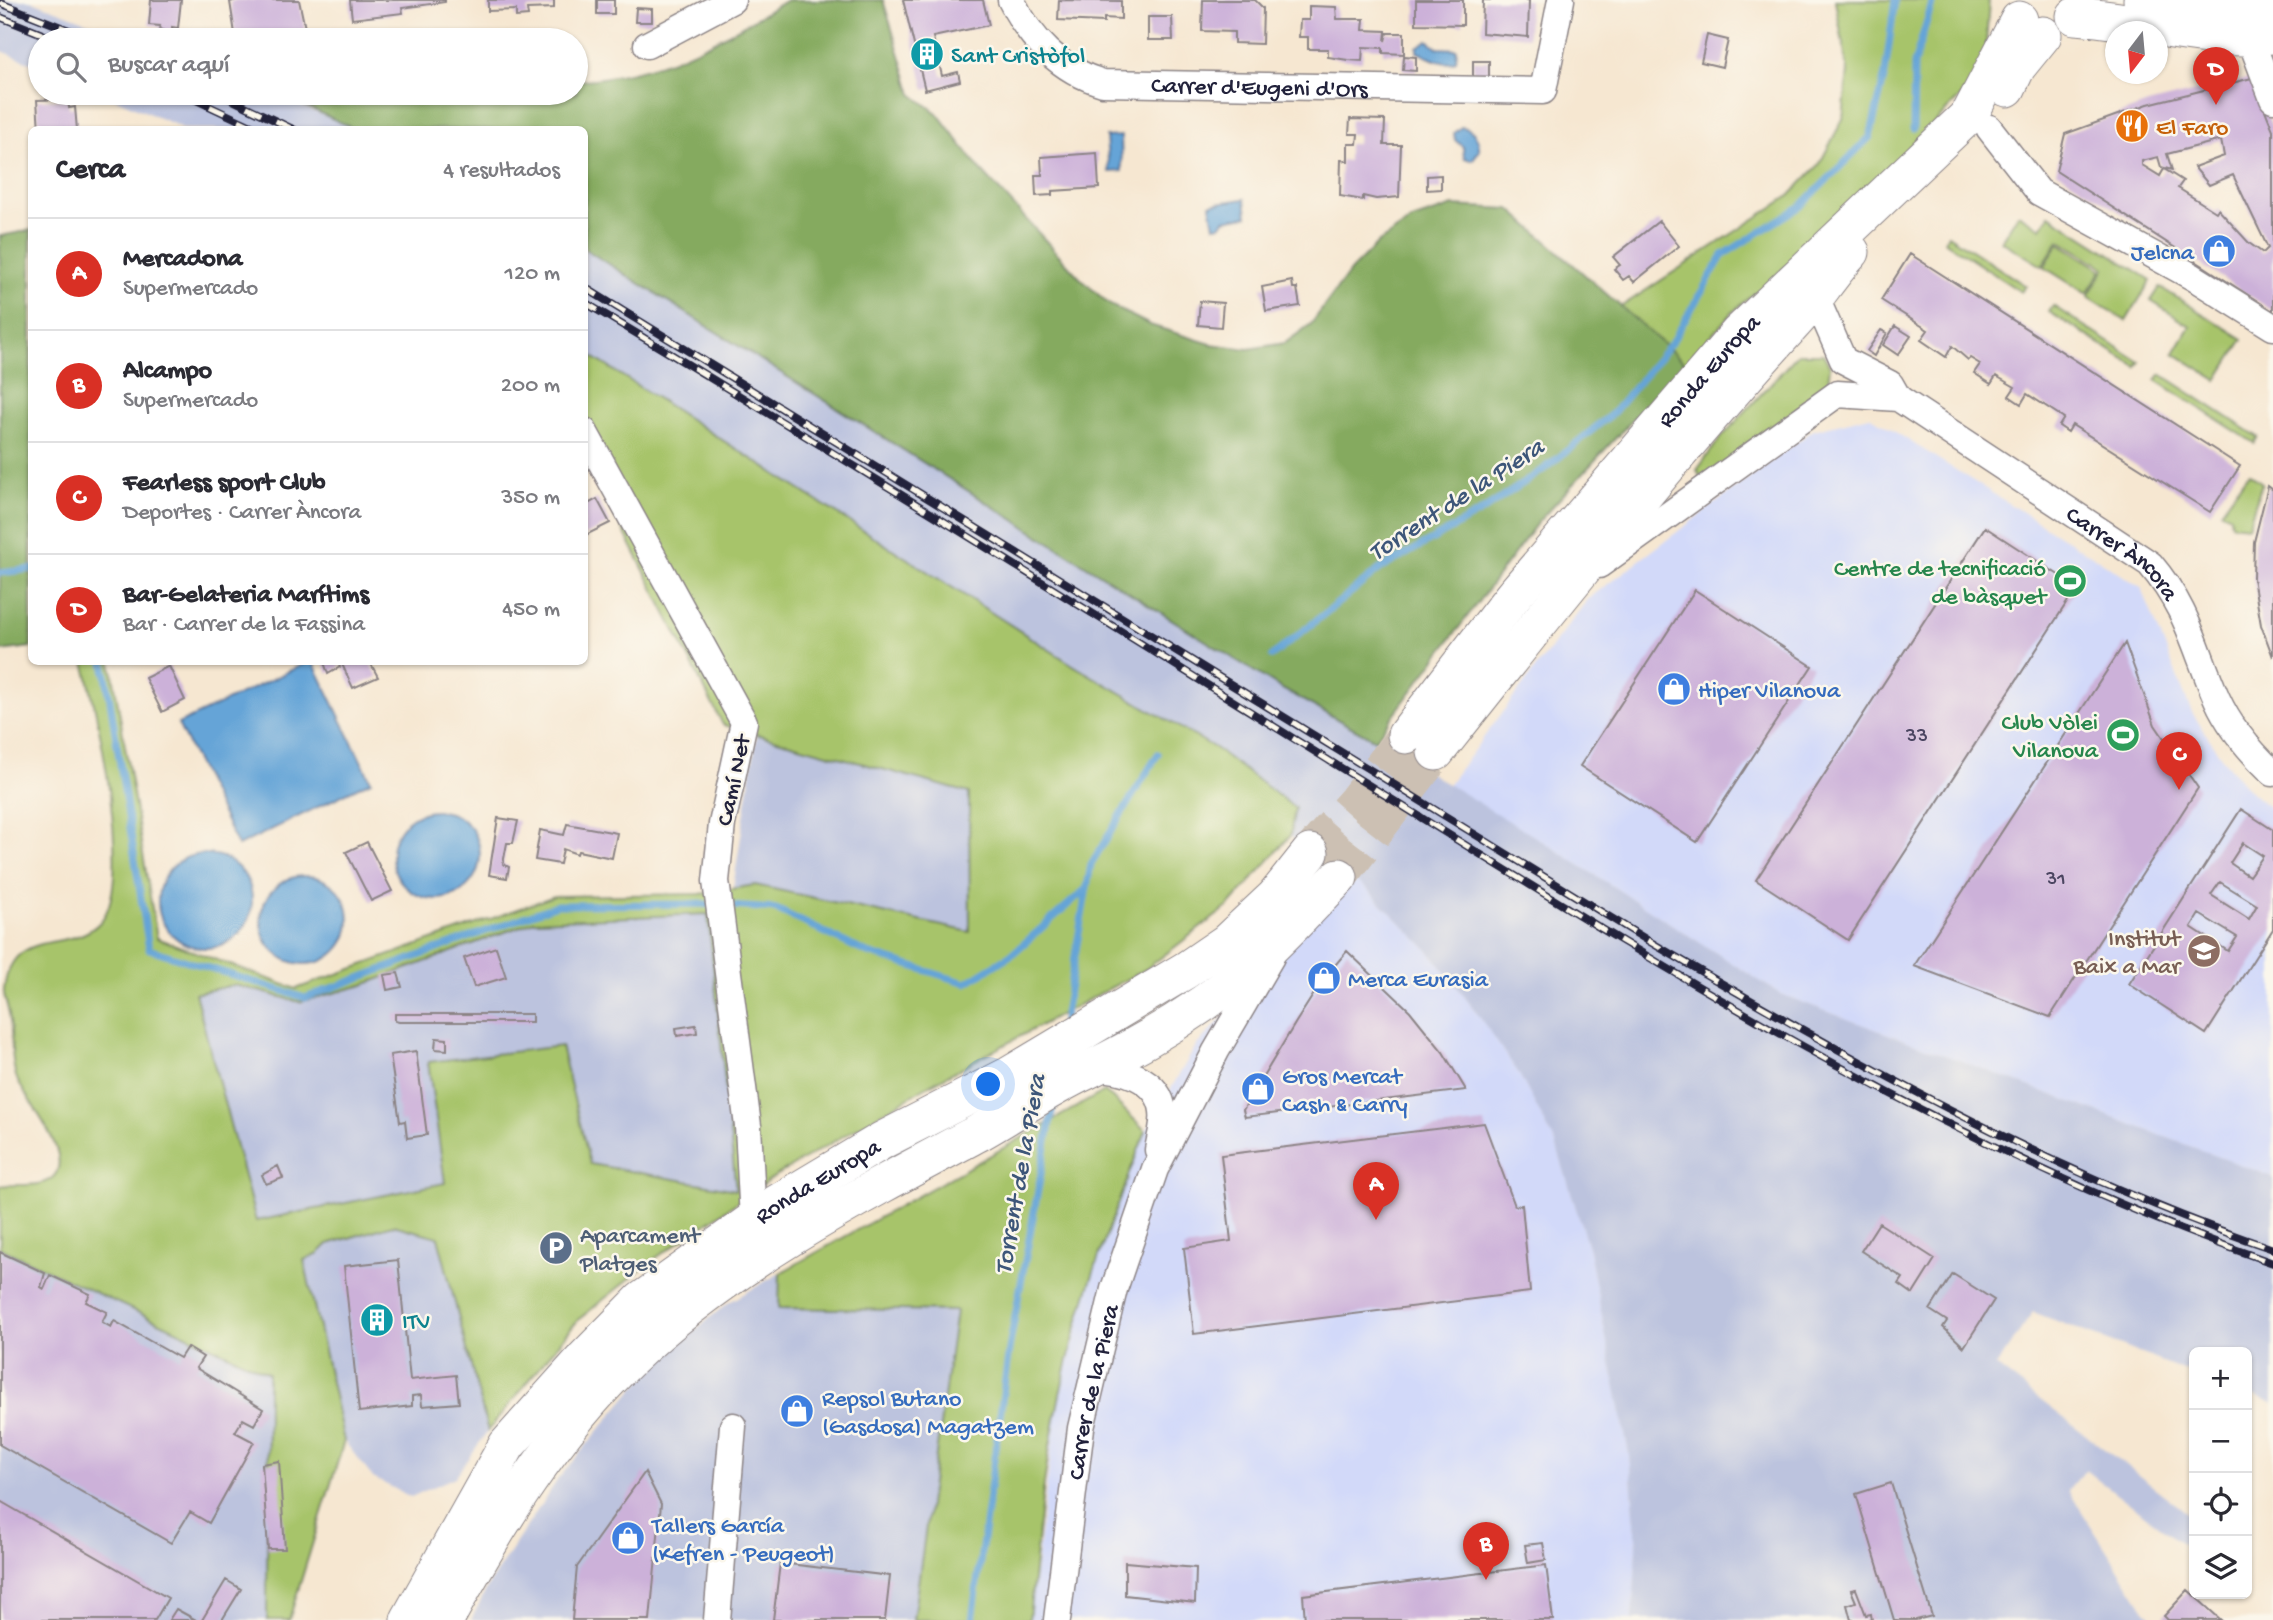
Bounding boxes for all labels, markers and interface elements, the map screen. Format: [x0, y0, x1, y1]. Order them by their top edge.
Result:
north arrow [2105, 21, 2168, 84]
search box [28, 28, 588, 105]
building icon: Sant Cristòfol [908, 35, 946, 73]
place label: Sant Cristòfol [951, 43, 1085, 72]
pin: D [2193, 47, 2239, 105]
icon: search [52, 48, 90, 86]
text: Buscar aquí [108, 51, 230, 82]
street label: Carrer d'Eugeni d'Ors [1151, 73, 1369, 106]
restaurant icon: El Faro [2113, 107, 2151, 145]
place label: El Faro [2156, 115, 2229, 144]
text: Cerca [56, 154, 125, 189]
text: 4 resultados [443, 158, 560, 185]
shop icon: Jelcna [2200, 232, 2238, 270]
place label: Jelcna [2131, 240, 2195, 269]
text: Mercadona [123, 245, 242, 276]
text: A [72, 261, 86, 288]
text: 120 m [505, 261, 560, 288]
text: Supermercado [123, 276, 258, 303]
street label: Ronda Europa [1653, 309, 1768, 435]
text: Alcampo [123, 357, 212, 388]
text: B [73, 373, 85, 400]
text: 200 m [501, 373, 560, 400]
text: Supermercado [123, 388, 258, 415]
water label: Torrent de la Piera [1364, 433, 1552, 570]
text: Fearless sport Club [123, 469, 325, 500]
text: C [73, 485, 85, 512]
text: 350 m [501, 485, 560, 512]
text: Deportes · Carrer Àncora [123, 500, 361, 527]
street label: Carrer Àncora [2059, 501, 2184, 608]
place label: Centre de tecnificació de bàsquet [1834, 556, 2048, 613]
sports icon: Centre de tecnificació de bàsquet [2051, 562, 2089, 600]
text: Bar-Gelateria Marítims [123, 581, 369, 612]
text: D [72, 597, 87, 624]
text: 450 m [502, 597, 560, 624]
text: Bar · Carrer de la Fassina [123, 612, 365, 639]
shop icon: Hiper Vilanova [1655, 670, 1693, 708]
place label: Hiper Vilanova [1698, 678, 1841, 707]
place label: Club Vòlei Vilanova [2001, 710, 2099, 767]
sports icon: Club Vòlei Vilanova [2104, 716, 2142, 754]
house number: 33 [1905, 725, 1928, 750]
street label: Camí Net [712, 731, 760, 829]
pin: C [2156, 732, 2202, 790]
house number: 31 [2045, 868, 2066, 893]
place label: Institut Baix a Mar [2072, 926, 2182, 983]
school or university icon: Institut Baix a Mar [2185, 932, 2223, 970]
shop icon: Merca Eurasia [1305, 959, 1343, 997]
place label: Merca Eurasia [1348, 967, 1489, 996]
place label: Gros Mercat Cash & Carry [1282, 1064, 1408, 1121]
your location [971, 1067, 1005, 1101]
shop icon: Gros Mercat Cash & Carry [1239, 1070, 1277, 1108]
water label: Torrent de la Piera [990, 1071, 1056, 1277]
street label: Ronda Europa [750, 1133, 887, 1232]
pin: A [1353, 1162, 1399, 1220]
place label: Aparcament Platges [579, 1223, 702, 1280]
parking icon: Aparcament Platges [537, 1229, 575, 1267]
building icon: ITV [358, 1301, 396, 1339]
street label: Carrer de la Piera [1064, 1301, 1128, 1482]
place label: ITV [402, 1309, 430, 1338]
map controls [2189, 1347, 2252, 1599]
button: + [2189, 1347, 2252, 1410]
place label: Repsol Butano (Gasdosa) Magatzem [822, 1386, 1034, 1443]
shop icon: Repsol Butano (Gasdosa) Magatzem [778, 1392, 816, 1430]
button: − [2189, 1410, 2252, 1473]
button: locate [2189, 1473, 2252, 1536]
place label: Tallers García (Kefren - Peugeot) [650, 1513, 835, 1570]
shop icon: Tallers García (Kefren - Peugeot) [609, 1519, 647, 1557]
pin: B [1463, 1522, 1509, 1580]
button: layers [2189, 1536, 2252, 1599]

